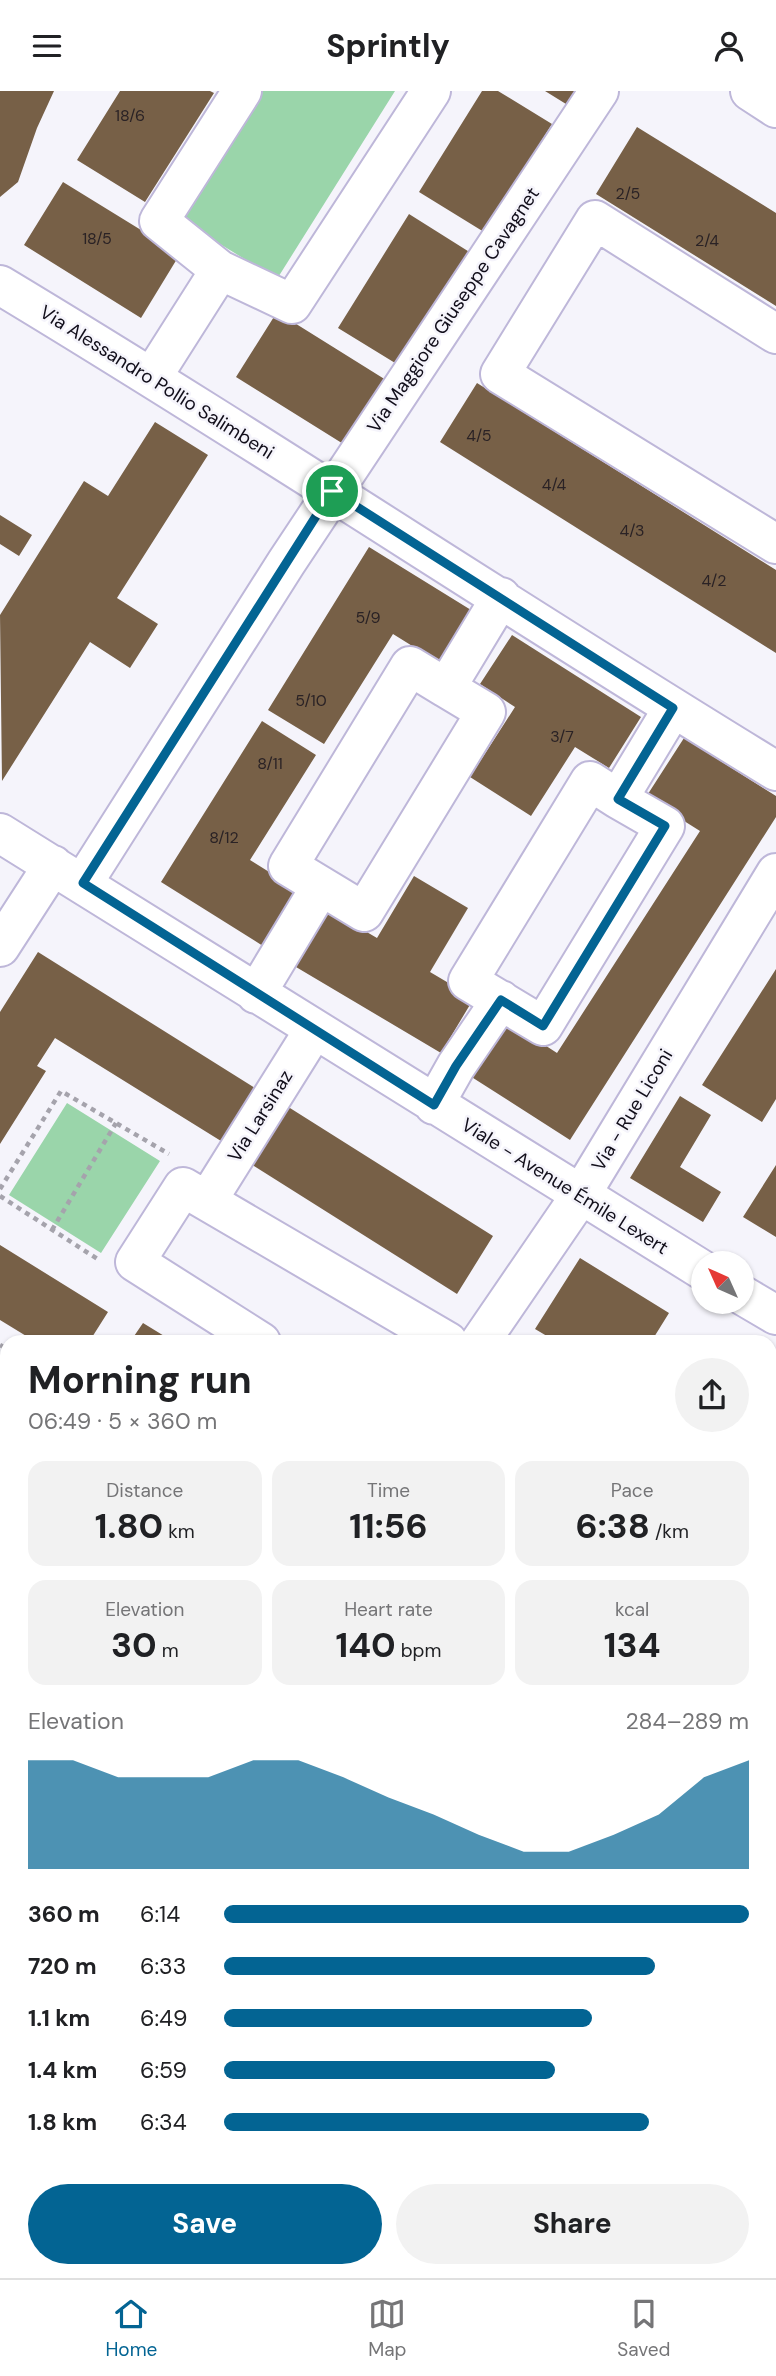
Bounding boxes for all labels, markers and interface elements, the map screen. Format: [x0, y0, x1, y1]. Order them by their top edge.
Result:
text: Sprintly [326, 25, 450, 67]
icon: menu [28, 27, 66, 65]
icon: person [710, 27, 748, 65]
house number: 18/6 [115, 105, 145, 126]
street label: Via Maggiore Giuseppe Cavagnet [361, 182, 545, 438]
house number: 2/5 [616, 183, 640, 204]
house number: 18/5 [82, 228, 112, 249]
house number: 2/4 [695, 230, 719, 251]
street label: Via Alessandro Pollio Salimbeni [35, 299, 279, 465]
house number: 4/5 [466, 425, 492, 446]
pin [302, 461, 362, 521]
icon: arrive [313, 472, 351, 510]
house number: 4/4 [542, 474, 567, 495]
house number: 4/3 [620, 520, 644, 541]
house number: 4/2 [701, 570, 727, 591]
house number: 5/9 [356, 607, 380, 628]
house number: 5/10 [295, 690, 327, 711]
house number: 3/7 [550, 726, 574, 747]
house number: 8/11 [257, 753, 283, 774]
house number: 8/12 [209, 827, 239, 848]
street label: Via - Rue Liconi [586, 1044, 678, 1176]
street label: Via Larsinaz [222, 1065, 298, 1167]
street label: Viale - Avenue Émile Lexert [457, 1112, 673, 1260]
north arrow [691, 1251, 754, 1314]
map controls [691, 1251, 754, 1314]
text: Morning run [28, 1355, 252, 1405]
button: share [675, 1358, 749, 1432]
text: 06:49 · 5 × 360 m [28, 1406, 217, 1436]
text: Distance [106, 1478, 183, 1503]
text: Time [367, 1478, 410, 1503]
text: Pace [611, 1478, 653, 1503]
text: 1.80 [95, 1503, 163, 1549]
text: 11:56 [349, 1503, 428, 1549]
text: 6:38 [575, 1503, 650, 1549]
text: km [163, 1519, 195, 1544]
text: /km [650, 1519, 689, 1544]
text: Elevation [105, 1597, 184, 1622]
text: Heart rate [344, 1597, 433, 1622]
text: kcal [615, 1597, 649, 1622]
text: 30 [111, 1622, 157, 1668]
text: 140 [336, 1622, 396, 1668]
text: 134 [604, 1622, 660, 1668]
text: m [157, 1638, 179, 1663]
text: bpm [396, 1638, 441, 1663]
text: Elevation [28, 1706, 124, 1736]
text: 284–289 m [626, 1706, 749, 1736]
text: 360 m [28, 1899, 100, 1929]
text: 6:14 [140, 1899, 180, 1929]
text: 720 m [28, 1951, 97, 1981]
text: 6:33 [140, 1951, 186, 1981]
text: 1.1 km [28, 2003, 90, 2033]
text: 6:49 [140, 2003, 188, 2033]
text: 1.4 km [28, 2055, 97, 2085]
text: 6:59 [140, 2055, 187, 2085]
text: 1.8 km [28, 2107, 97, 2137]
text: 6:34 [140, 2107, 187, 2137]
button: Save [28, 2184, 382, 2264]
button: Share [396, 2184, 749, 2264]
tab: Home [105, 2295, 157, 2362]
tab: Map [368, 2295, 406, 2362]
tab: Saved [617, 2295, 671, 2362]

